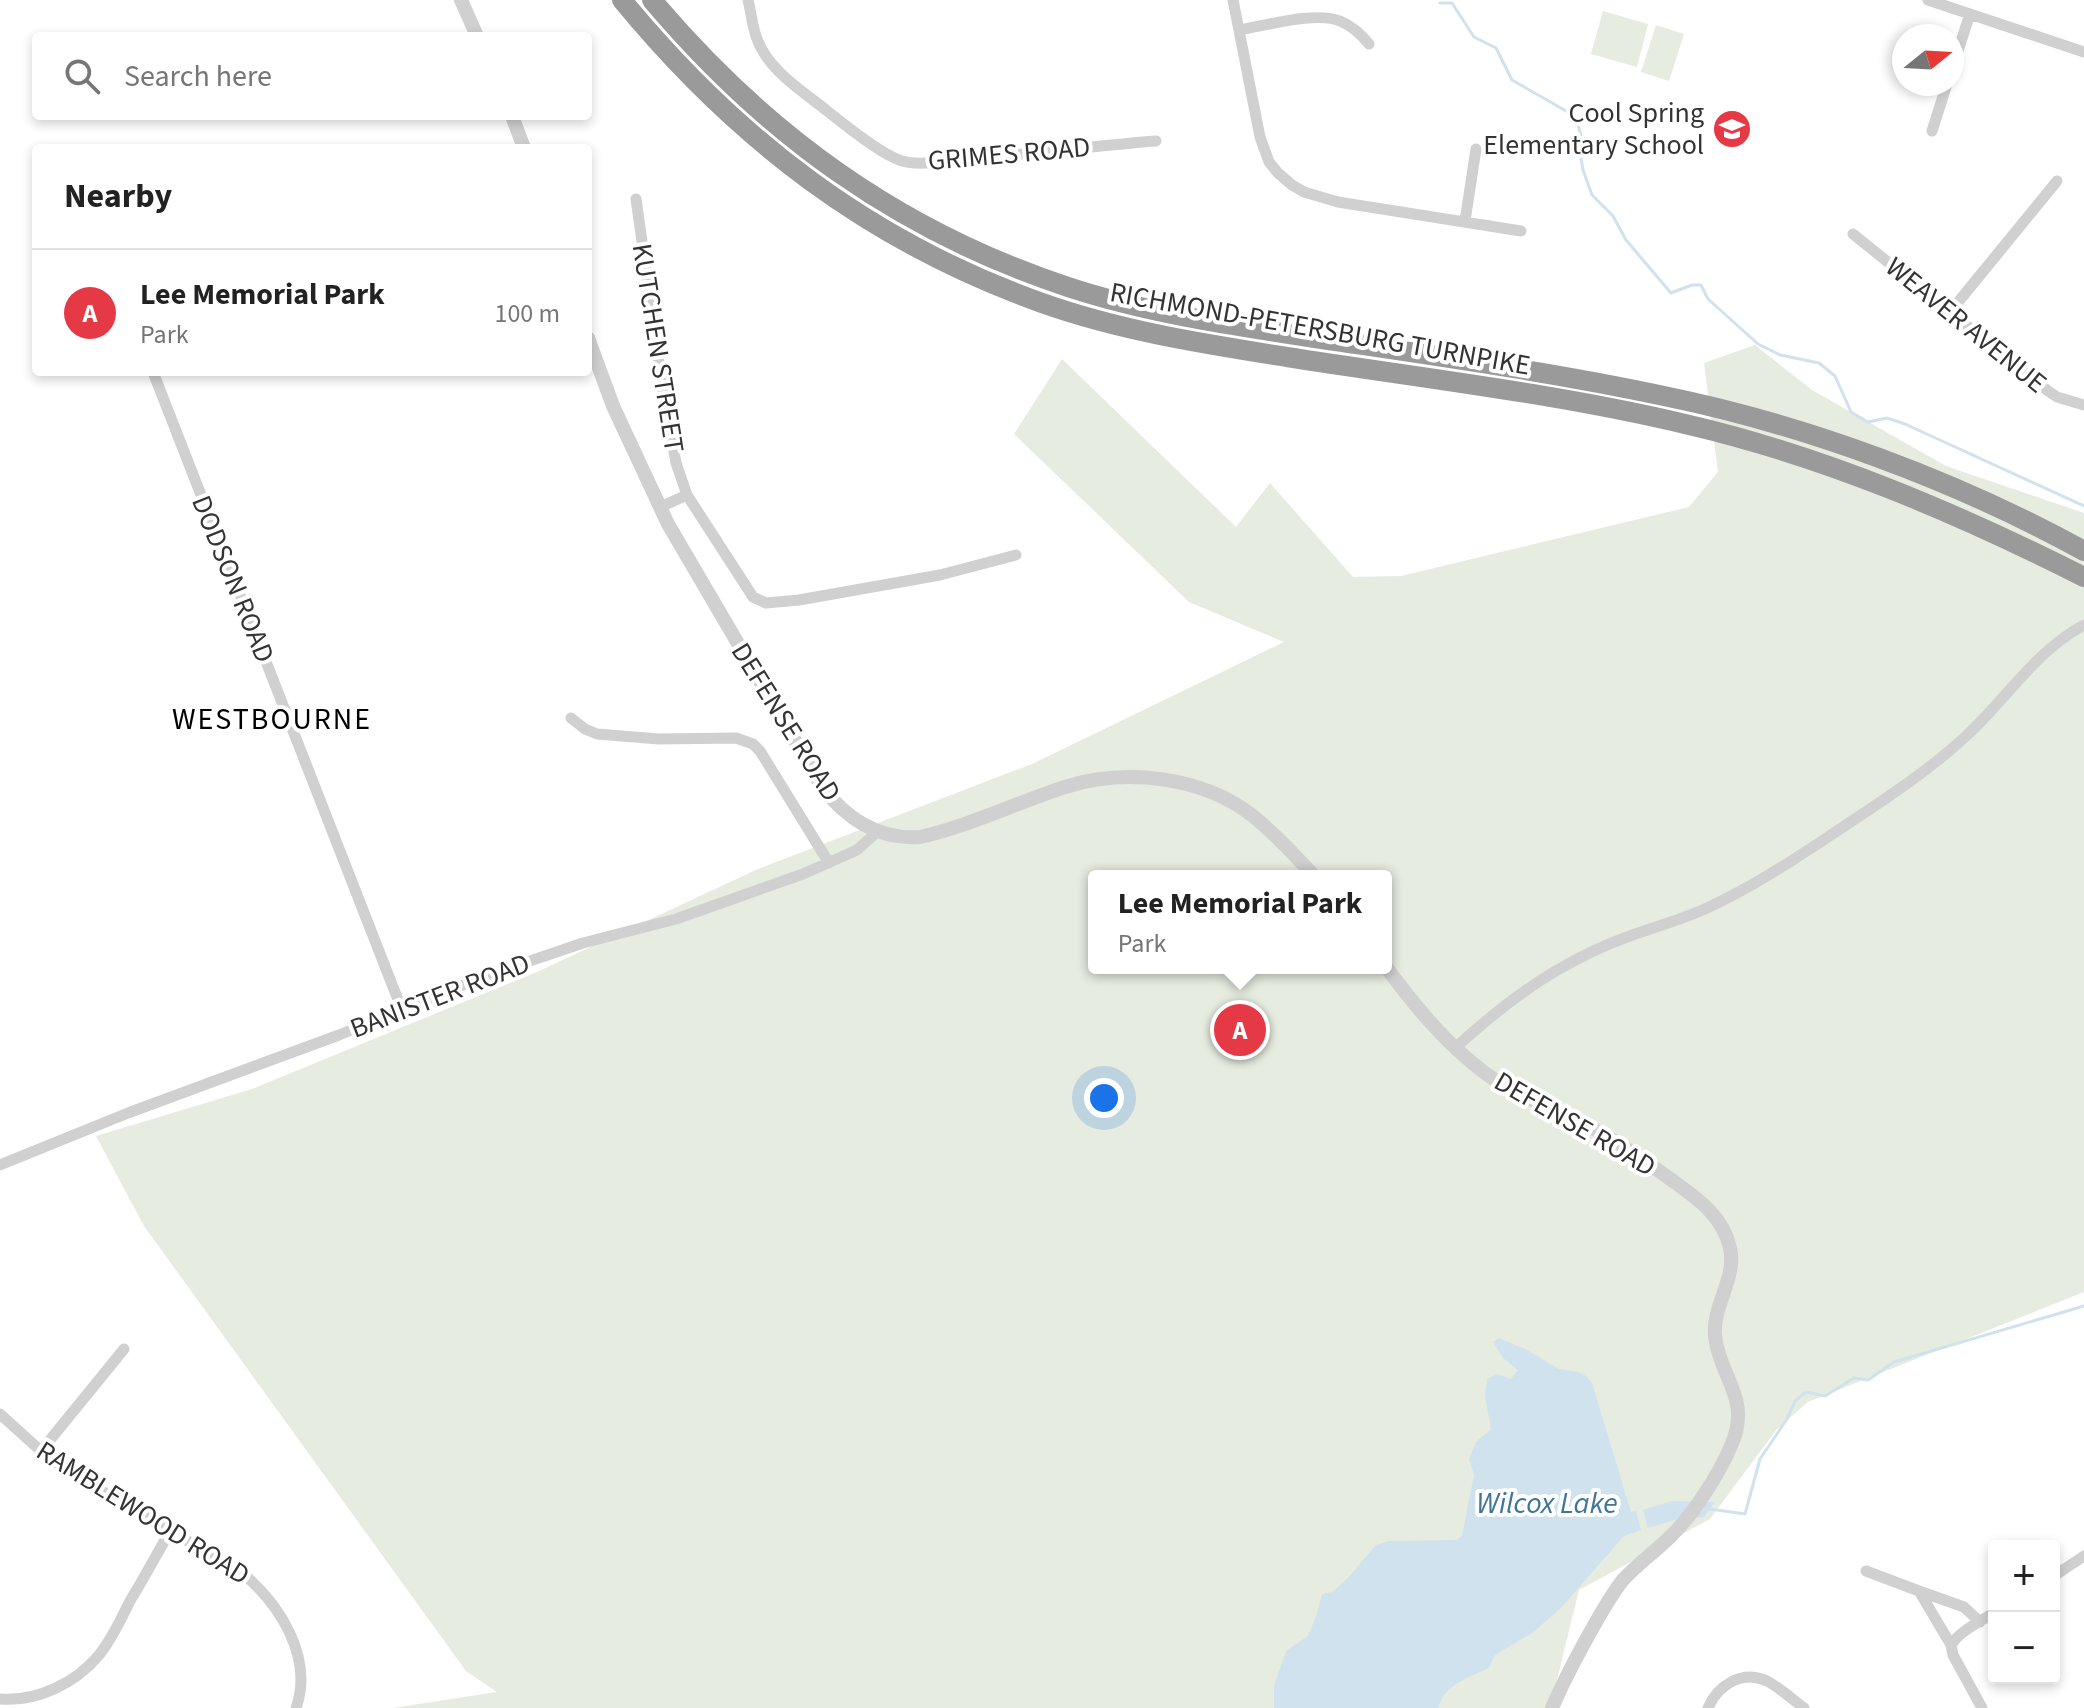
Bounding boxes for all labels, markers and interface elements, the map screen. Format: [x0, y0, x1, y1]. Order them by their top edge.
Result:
north arrow [1892, 24, 1964, 96]
search box [32, 32, 592, 120]
icon: search [60, 54, 104, 98]
text: Search here [124, 55, 272, 98]
place label: Cool Spring Elementary School [1483, 93, 1704, 165]
school or university icon: Cool Spring Elementary School [1711, 108, 1753, 150]
street label: GRIMES ROAD [926, 127, 1092, 181]
text: Nearby [64, 172, 172, 221]
street label: KUTCHEN STREET [622, 241, 694, 455]
street label: WEAVER AVENUE [1877, 247, 2055, 403]
street label: RICHMOND-PETERSBURG TURNPIKE [1107, 272, 1533, 386]
text: Lee Memorial Park [140, 273, 385, 316]
text: A [83, 295, 97, 332]
text: 100 m [494, 295, 560, 332]
text: Park [140, 316, 189, 353]
street label: DODSON ROAD [181, 489, 285, 669]
street label: DEFENSE ROAD [721, 635, 851, 809]
district label: WESTBOURNE [172, 698, 372, 741]
popup [1088, 870, 1392, 974]
text: Lee Memorial Park [1118, 882, 1362, 925]
text: Park [1118, 925, 1166, 962]
street label: BANISTER ROAD [344, 943, 536, 1049]
pin: A [1214, 1000, 1266, 1060]
street label: DEFENSE ROAD [1487, 1062, 1663, 1186]
your location [1084, 1078, 1124, 1118]
street label: RAMBLEWOOD ROAD [29, 1431, 257, 1595]
water label: Wilcox Lake [1476, 1482, 1618, 1525]
map controls [1988, 1540, 2060, 1684]
button: + [1988, 1540, 2060, 1612]
button: − [1988, 1612, 2060, 1684]

